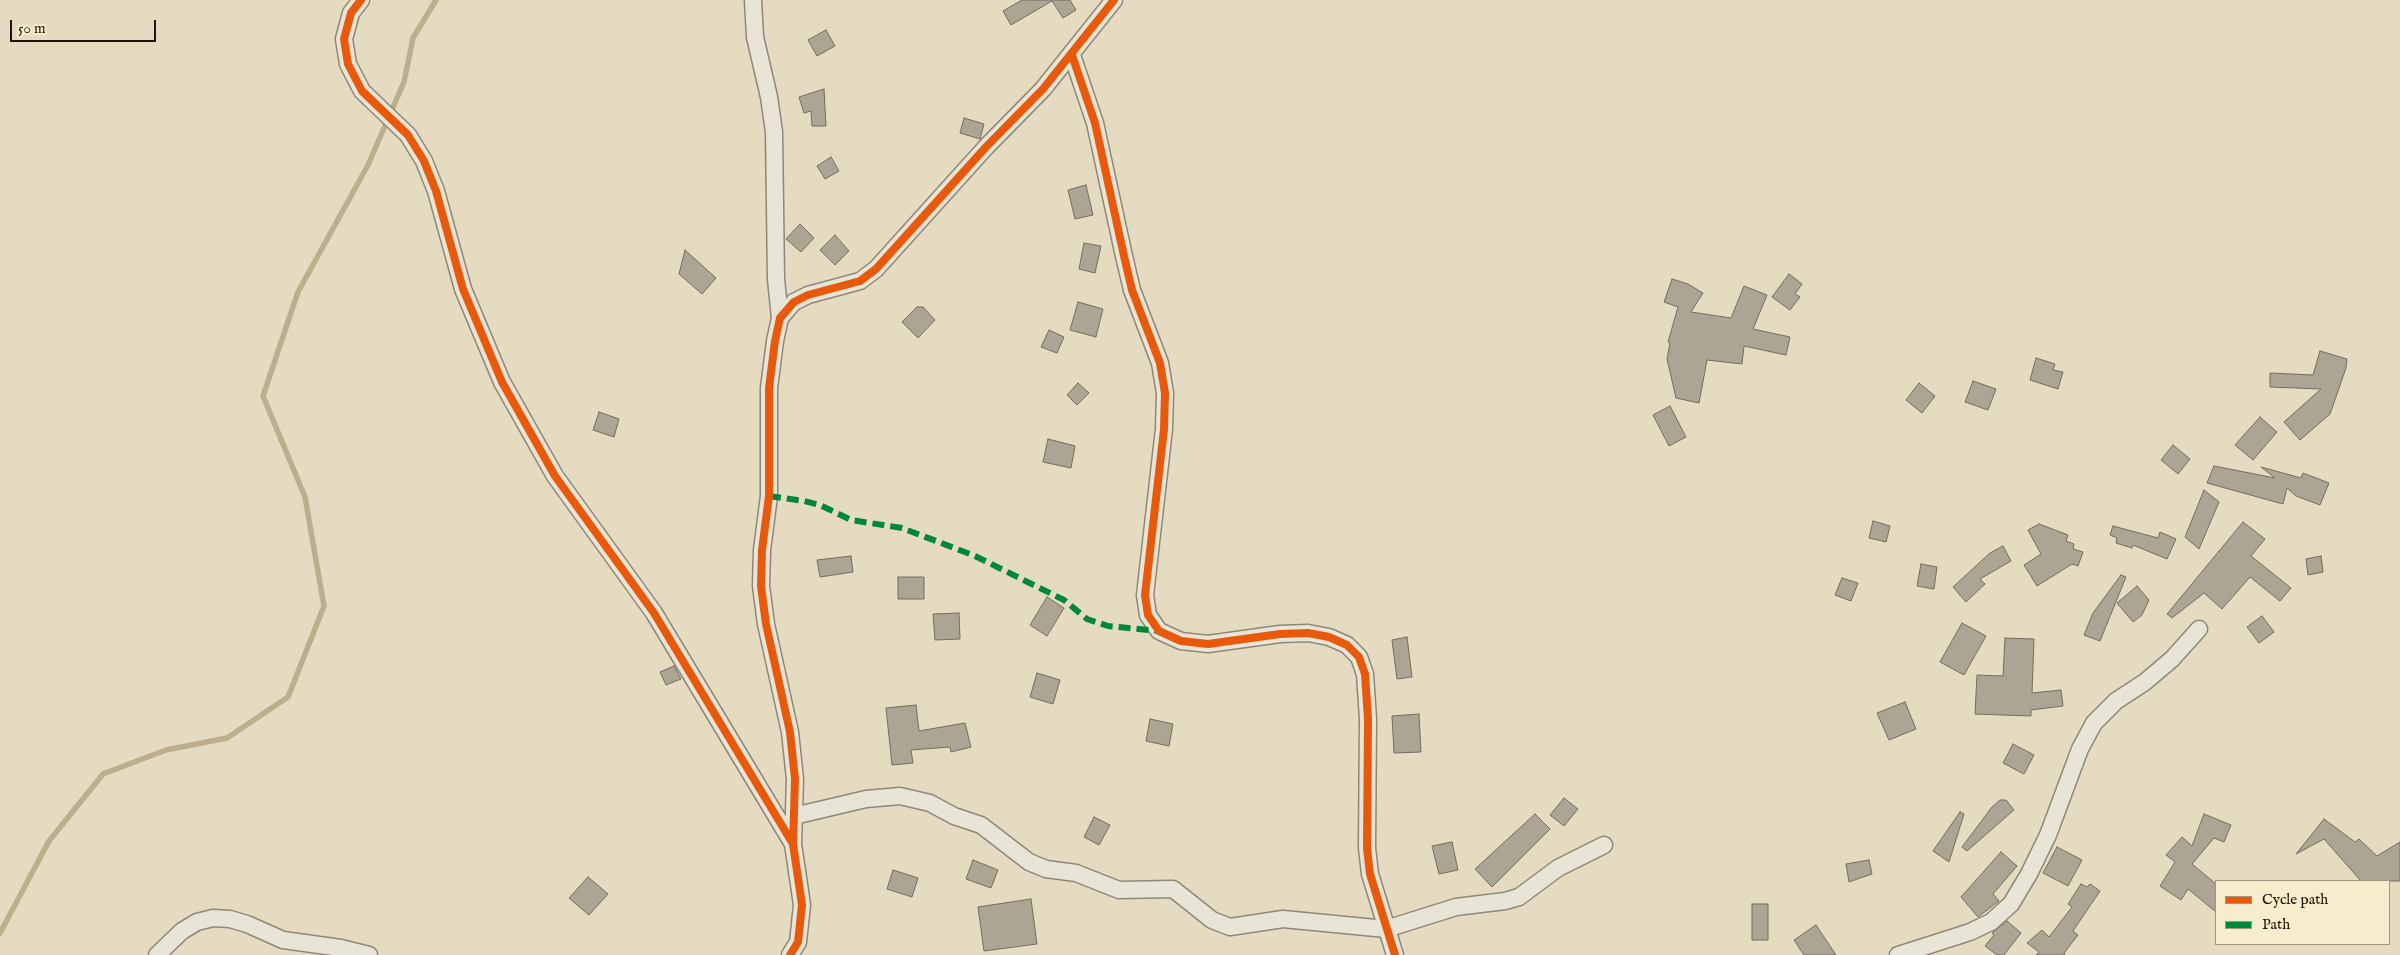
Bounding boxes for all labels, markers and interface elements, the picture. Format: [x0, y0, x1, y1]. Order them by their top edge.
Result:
scale bar [12, 10, 159, 42]
text: 50 m [18, 19, 46, 38]
legend [2215, 880, 2390, 945]
text: Cycle path [2262, 890, 2328, 909]
text: Path [2262, 915, 2290, 934]

